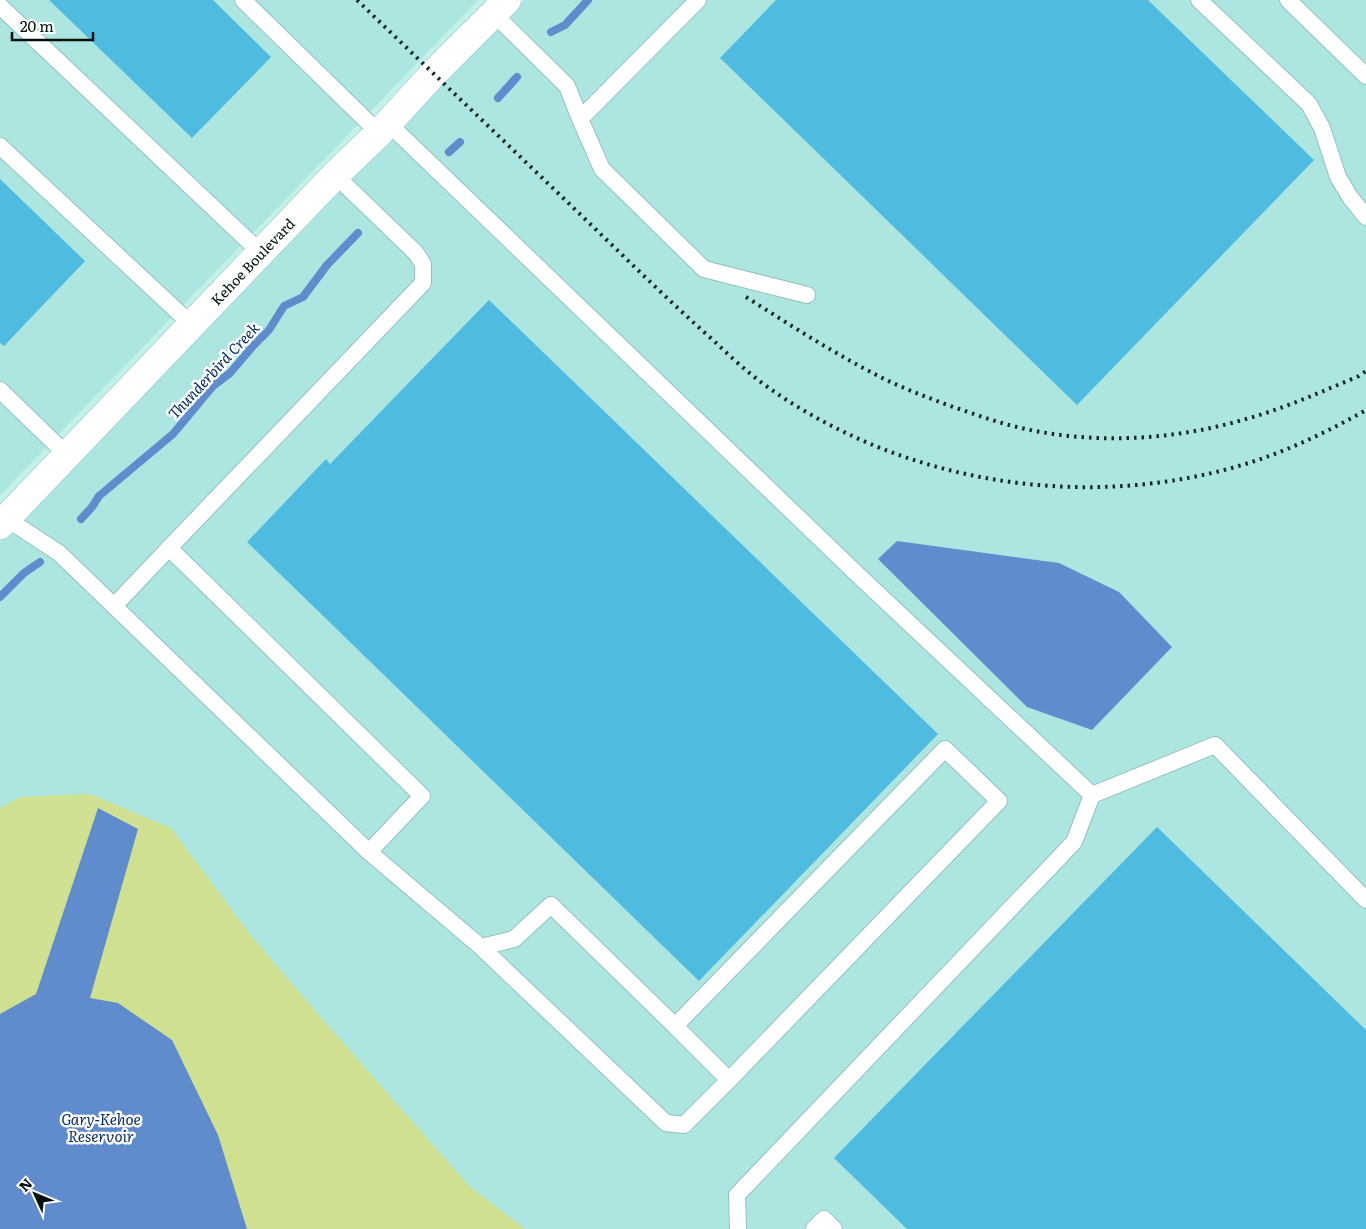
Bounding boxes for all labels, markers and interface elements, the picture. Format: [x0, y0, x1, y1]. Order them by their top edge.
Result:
scale bar [12, 10, 94, 42]
text: 20 m [20, 14, 54, 37]
street label: Kehoe Boulevard [206, 213, 299, 309]
water label: Thunderbird Creek [162, 316, 264, 423]
water label: Gary-Kehoe Reservoir [61, 1107, 141, 1147]
north arrow [10, 1169, 60, 1219]
text: N [14, 1173, 36, 1195]

